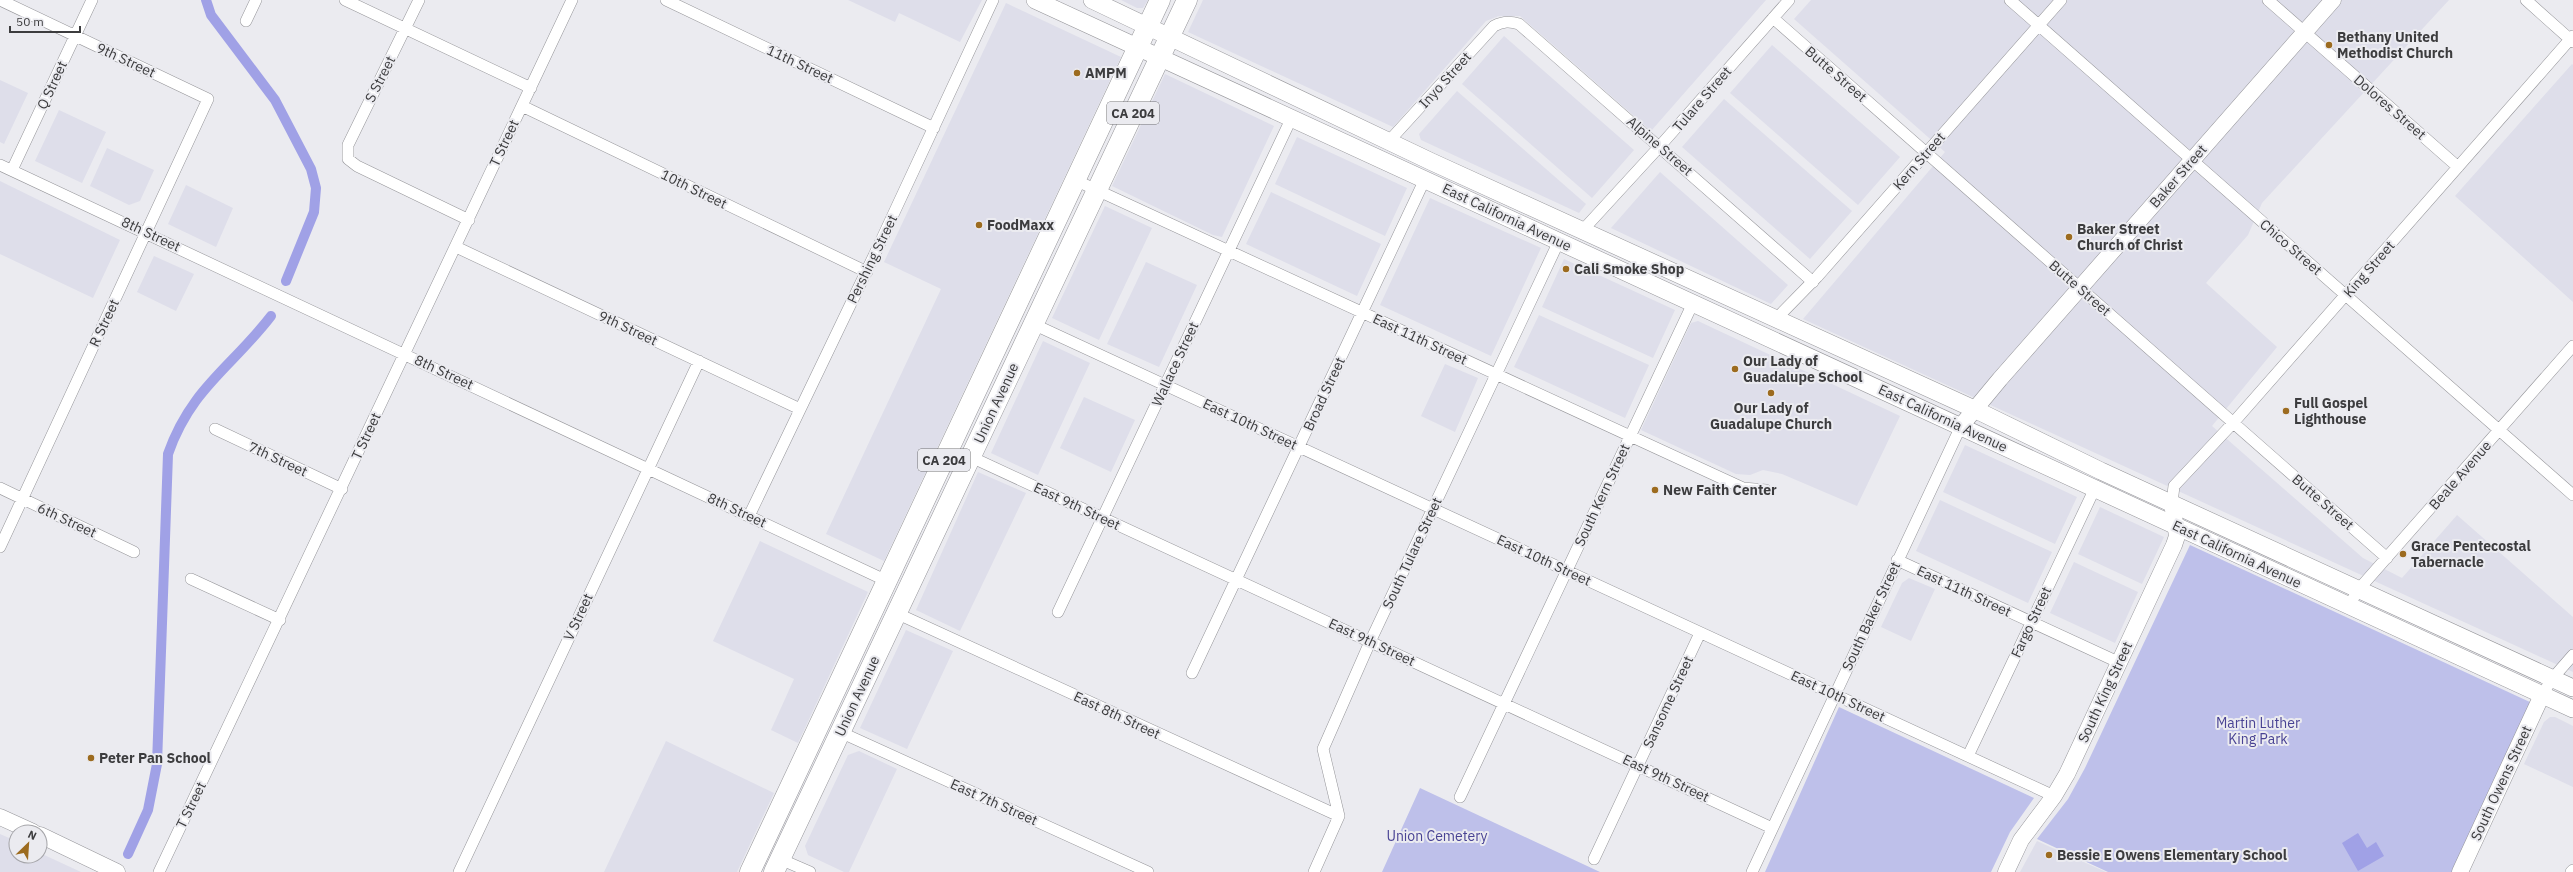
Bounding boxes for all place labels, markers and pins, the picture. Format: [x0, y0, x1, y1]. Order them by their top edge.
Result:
place label: Bethany United Methodist Church [2337, 28, 2453, 62]
marker: Bethany United Methodist Church [2324, 40, 2334, 50]
place label: AMPM [1085, 64, 1127, 82]
marker: AMPM [1072, 68, 1082, 78]
place label: FoodMaxx [987, 216, 1054, 234]
marker: FoodMaxx [974, 220, 984, 230]
place label: Baker Street Church of Christ [2077, 220, 2183, 254]
marker: Baker Street Church of Christ [2064, 232, 2074, 242]
place label: Cali Smoke Shop [1574, 260, 1684, 278]
marker: Cali Smoke Shop [1561, 264, 1571, 274]
place label: Our Lady of Guadalupe School [1743, 352, 1862, 386]
marker: Our Lady of Guadalupe School [1730, 364, 1740, 374]
marker: Our Lady of Guadalupe Church [1766, 388, 1776, 398]
place label: Full Gospel Lighthouse [2294, 394, 2368, 428]
place label: Our Lady of Guadalupe Church [1710, 399, 1832, 433]
marker: Full Gospel Lighthouse [2281, 406, 2291, 416]
place label: New Faith Center [1663, 481, 1777, 499]
marker: New Faith Center [1650, 485, 1660, 495]
place label: Grace Pentecostal Tabernacle [2411, 537, 2531, 571]
marker: Grace Pentecostal Tabernacle [2398, 549, 2408, 559]
place label: Peter Pan School [99, 749, 211, 767]
marker: Peter Pan School [86, 753, 96, 763]
place label: Bessie E Owens Elementary School [2057, 846, 2287, 864]
marker: Bessie E Owens Elementary School [2044, 850, 2054, 860]

